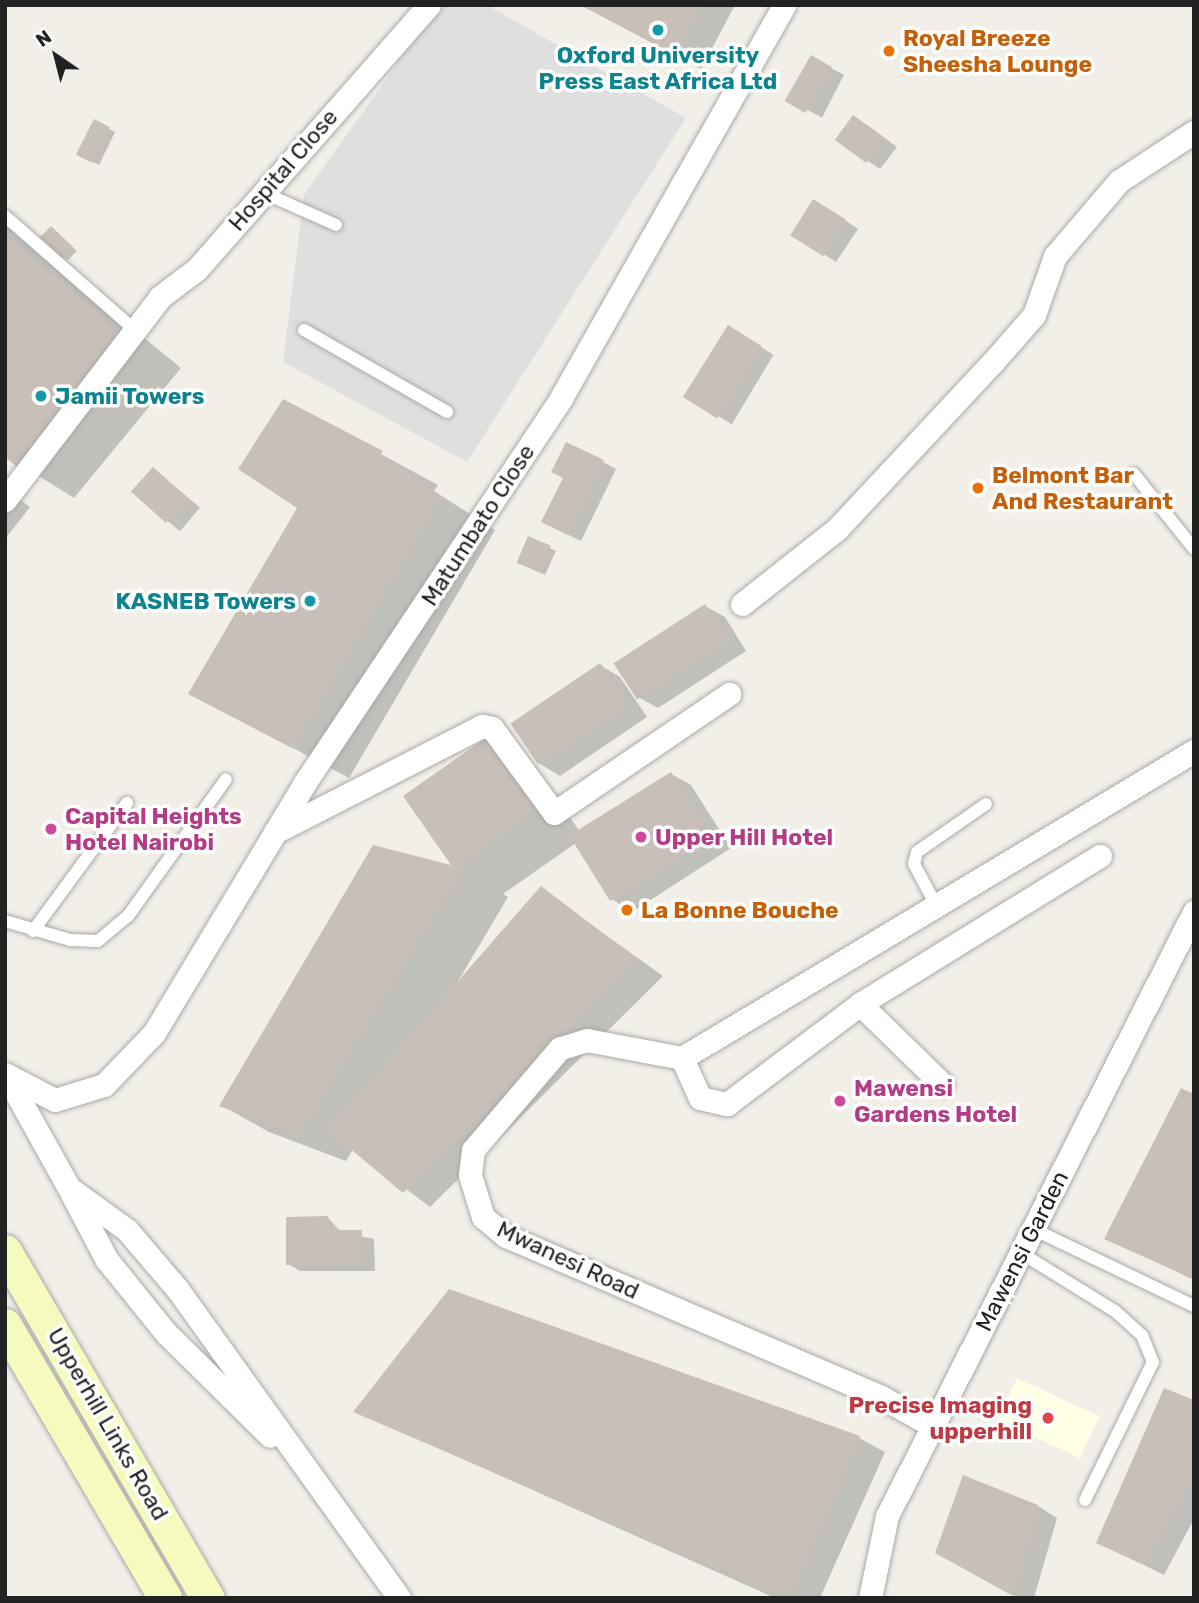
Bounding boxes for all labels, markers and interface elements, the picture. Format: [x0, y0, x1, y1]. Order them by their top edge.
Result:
north arrow [21, 21, 91, 91]
marker: Oxford University Press East Africa Ltd [650, 22, 666, 38]
place label: Royal Breeze Sheesha Lounge [903, 24, 1092, 78]
text: N [31, 25, 56, 52]
place label: Oxford University Press East Africa Ltd [538, 41, 778, 95]
marker: Royal Breeze Sheesha Lounge [881, 43, 897, 59]
street label: Hospital Close [223, 103, 343, 237]
place label: Jamii Towers [55, 382, 205, 410]
marker: Jamii Towers [33, 388, 49, 404]
street label: Matumbato Close [416, 439, 540, 611]
place label: Belmont Bar And Restaurant [992, 461, 1173, 515]
marker: Belmont Bar And Restaurant [970, 480, 986, 496]
place label: KASNEB Towers [115, 587, 296, 615]
marker: KASNEB Towers [302, 593, 318, 609]
place label: Capital Heights Hotel Nairobi [65, 802, 242, 856]
marker: Capital Heights Hotel Nairobi [43, 821, 59, 837]
place label: Upper Hill Hotel [655, 823, 834, 851]
marker: Upper Hill Hotel [633, 829, 649, 845]
place label: La Bonne Bouche [641, 896, 839, 924]
marker: La Bonne Bouche [619, 902, 635, 918]
place label: Mawensi Gardens Hotel [854, 1074, 1017, 1128]
marker: Mawensi Gardens Hotel [832, 1093, 848, 1109]
street label: Mawensi Garden [970, 1166, 1074, 1336]
street label: Mwanesi Road [493, 1215, 643, 1305]
street label: Upperhill Links Road [42, 1323, 174, 1525]
place label: Precise Imaging upperhill [848, 1391, 1032, 1445]
marker: Precise Imaging upperhill [1038, 1408, 1058, 1428]

